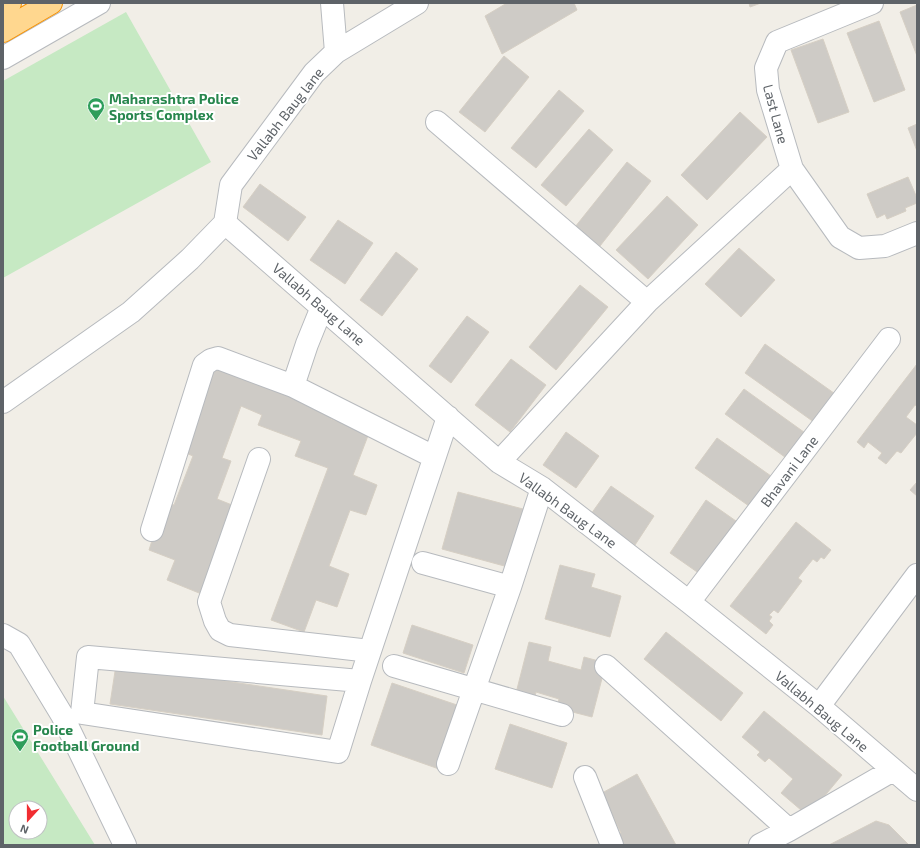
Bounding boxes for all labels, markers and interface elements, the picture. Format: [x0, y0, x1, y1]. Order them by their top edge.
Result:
street label: Vallabh Baug lane [243, 64, 327, 164]
street label: Last Lane [760, 82, 792, 146]
place label: Maharashtra Police Sports Complex [109, 90, 239, 123]
sports icon: Maharashtra Police Sports Complex [86, 96, 106, 121]
street label: Vallabh Baug Lane [269, 259, 369, 349]
street label: Bhavani Lane [757, 432, 821, 510]
street label: Vallabh Baug Lane [516, 469, 620, 551]
street label: Vallabh Baug Lane [772, 667, 872, 755]
place label: Police Football Ground [33, 721, 139, 754]
sports icon: Police Football Ground [10, 727, 30, 752]
north arrow [8, 800, 48, 840]
text: N [18, 822, 30, 837]

